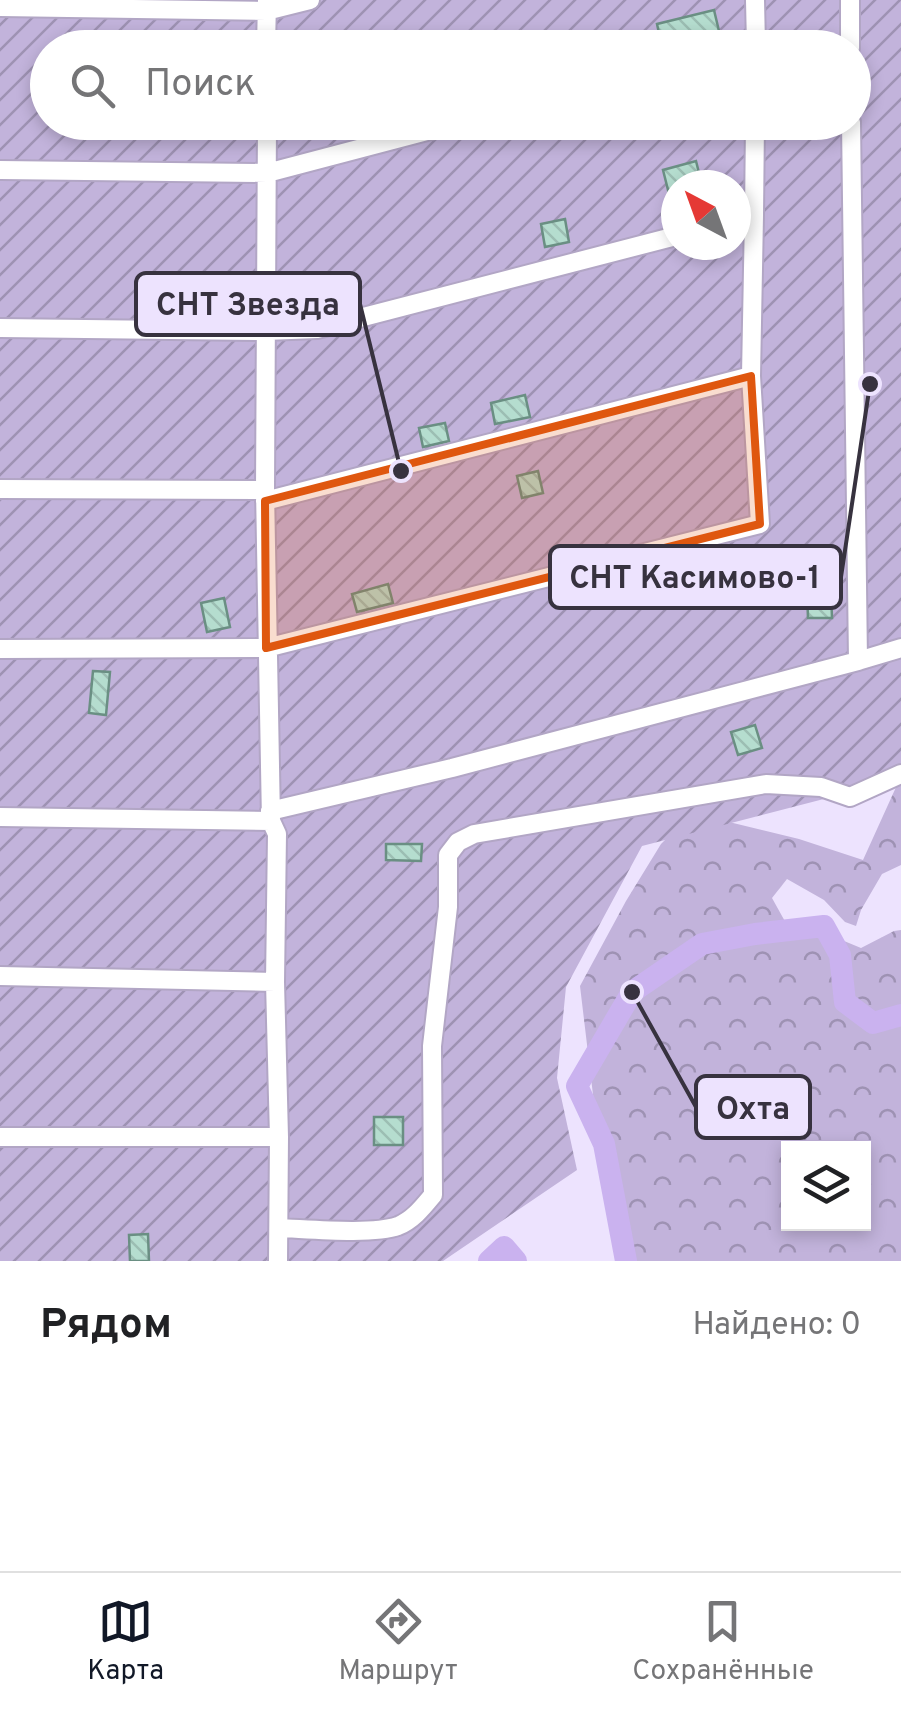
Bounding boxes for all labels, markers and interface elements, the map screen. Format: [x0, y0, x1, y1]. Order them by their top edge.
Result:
search box [30, 30, 871, 140]
icon: search [65, 58, 120, 113]
text: Поиск [145, 61, 256, 110]
north arrow [661, 170, 751, 260]
callout: СНТ Звезда [136, 273, 360, 335]
text: СНТ Звезда [156, 287, 340, 327]
callout: СНТ Касимово-1 [550, 546, 841, 608]
text: СНТ Касимово-1 [569, 560, 821, 600]
callout: Охта [696, 1076, 810, 1138]
text: Охта [716, 1091, 790, 1131]
map controls [781, 1141, 871, 1231]
button: layers [781, 1141, 871, 1231]
text: Рядом [40, 1300, 172, 1353]
text: Найдено: 0 [693, 1306, 861, 1346]
tab: Карта [87, 1594, 164, 1690]
tab: Маршрут [338, 1594, 458, 1690]
tab: Сохранённые [632, 1594, 814, 1690]

